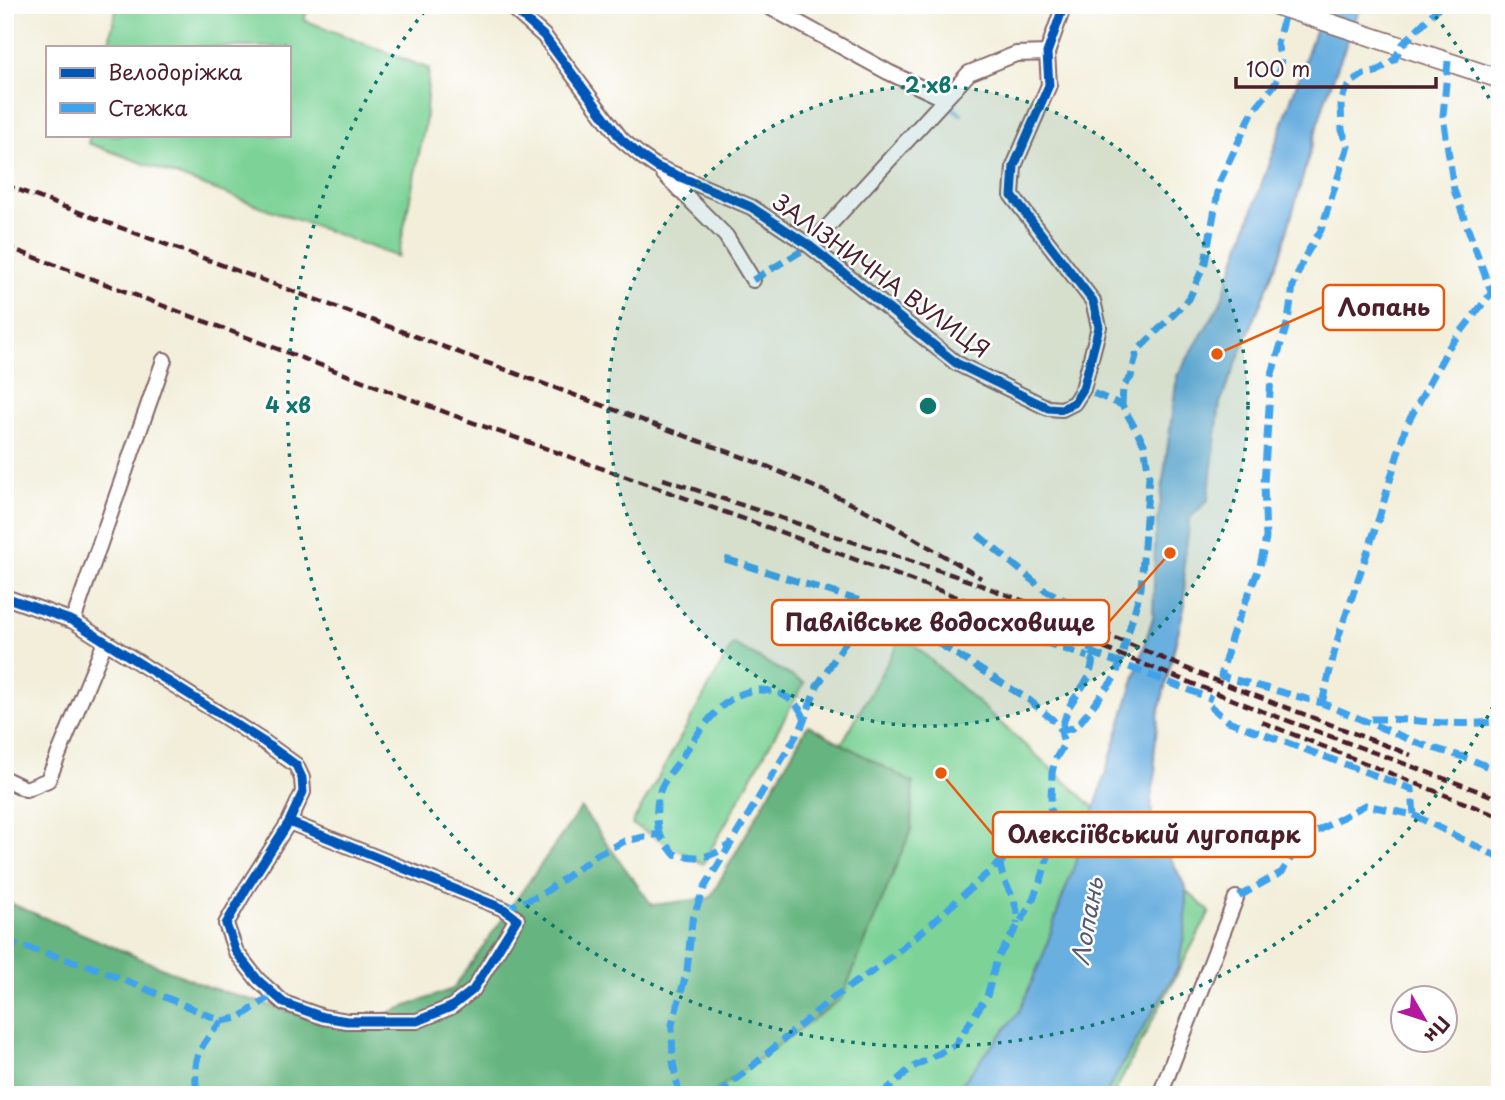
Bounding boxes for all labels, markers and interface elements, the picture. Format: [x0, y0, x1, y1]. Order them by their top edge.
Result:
legend [46, 46, 290, 136]
scale bar [1236, 46, 1435, 90]
text: 100 m [1246, 52, 1310, 84]
text: Велодоріжка [108, 55, 243, 87]
text: 2 хв [905, 68, 951, 100]
text: Стежка [108, 91, 188, 123]
street label: ЗАЛІЗНИЧНА ВУЛИЦЯ [766, 184, 998, 366]
callout: Лопань [1323, 285, 1444, 330]
text: Лопань [1338, 288, 1430, 324]
text: 4 хв [265, 388, 311, 420]
centre of rings [916, 394, 940, 418]
callout: Павлівське водосховище [772, 600, 1109, 645]
text: Павлівське водосховище [785, 603, 1095, 639]
callout: Олексіївський лугопарк [993, 812, 1315, 857]
text: Олексіївський лугопарк [1008, 815, 1301, 851]
water label: Лопань [1061, 873, 1112, 968]
north arrow [1390, 984, 1460, 1054]
text: Пн [1418, 1011, 1458, 1050]

